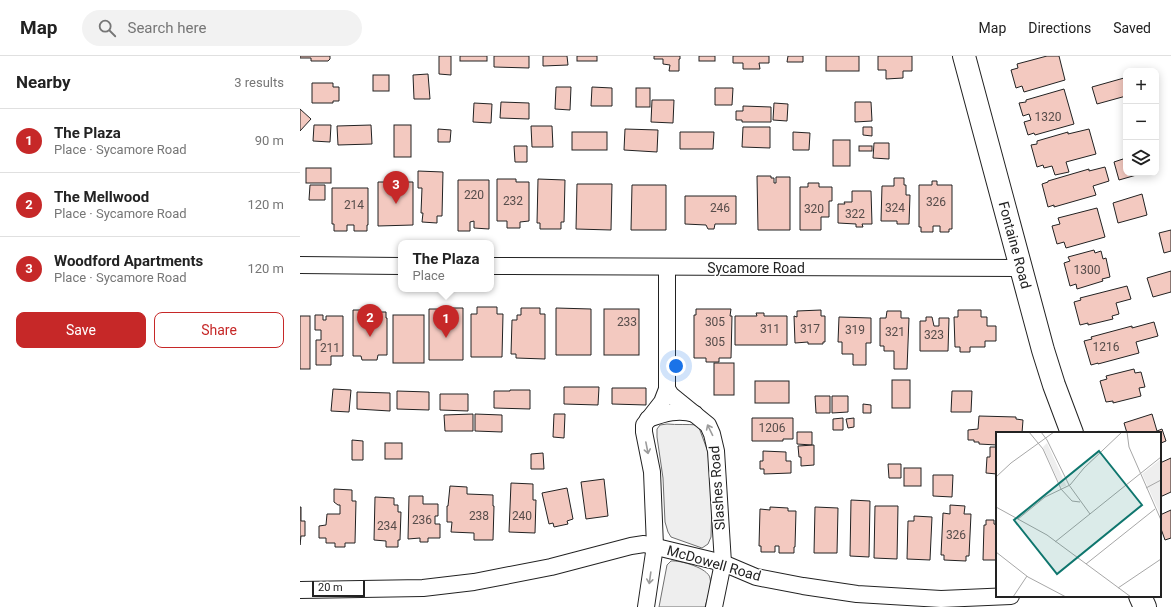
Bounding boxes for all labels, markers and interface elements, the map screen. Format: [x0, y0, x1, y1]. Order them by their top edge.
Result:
search box [82, 10, 362, 46]
text: Map [20, 16, 58, 39]
icon: search [96, 17, 118, 39]
text: Search here [128, 19, 206, 37]
text: Map [979, 20, 1006, 36]
text: Directions [1028, 20, 1091, 36]
text: Saved [1113, 20, 1151, 36]
map controls [1123, 68, 1159, 176]
button: + [1123, 68, 1159, 104]
text: Nearby [16, 72, 71, 92]
text: 3 results [234, 75, 284, 90]
button: − [1123, 104, 1159, 140]
house number: 1320 [1035, 110, 1062, 124]
text: The Plaza [54, 124, 121, 142]
text: 1 [25, 133, 33, 148]
text: 90 m [255, 133, 284, 148]
button: layers [1123, 140, 1159, 176]
text: Place · Sycamore Road [54, 142, 187, 157]
pin: 3 [383, 171, 409, 204]
text: The Mellwood [54, 188, 149, 206]
house number: 220 [464, 188, 484, 202]
house number: 232 [503, 194, 523, 208]
house number: 326 [926, 195, 946, 209]
text: 2 [25, 197, 33, 212]
text: 120 m [247, 197, 284, 212]
house number: 214 [344, 198, 364, 212]
street label: Fontaine Road [996, 200, 1034, 290]
house number: 246 [710, 201, 730, 215]
house number: 324 [885, 201, 905, 215]
house number: 320 [804, 202, 824, 216]
text: Place · Sycamore Road [54, 206, 187, 221]
house number: 322 [845, 207, 865, 221]
popup [398, 240, 494, 292]
text: The Plaza [413, 250, 479, 268]
text: Woodford Apartments [54, 252, 203, 270]
street label: Sycamore Road [707, 260, 805, 276]
text: 3 [25, 261, 33, 276]
text: 120 m [247, 261, 284, 276]
house number: 1300 [1074, 263, 1101, 277]
text: Place [413, 268, 445, 283]
text: Place · Sycamore Road [54, 270, 187, 285]
pin: 2 [357, 304, 383, 337]
pin: 1 [433, 305, 459, 338]
button: Save [16, 312, 146, 348]
button: Share [154, 312, 284, 348]
house number: 233 [617, 315, 637, 329]
house number: 305 [705, 315, 725, 329]
house number: 311 [760, 322, 780, 336]
house number: 317 [800, 322, 820, 336]
house number: 319 [845, 323, 865, 337]
house number: 321 [885, 325, 905, 339]
house number: 323 [924, 328, 944, 342]
house number: 305 [705, 335, 725, 349]
house number: 1216 [1093, 340, 1120, 354]
house number: 211 [320, 341, 340, 355]
your location [666, 356, 686, 376]
house number: 1206 [759, 421, 786, 435]
one-way arrow [706, 424, 713, 436]
inset map [996, 432, 1161, 597]
one-way arrow [643, 441, 651, 454]
street label: Slashes Road [706, 445, 728, 531]
house number: 238 [469, 509, 489, 523]
house number: 240 [512, 509, 532, 523]
house number: 236 [412, 513, 432, 527]
house number: 234 [377, 519, 397, 533]
house number: 326 [946, 528, 966, 542]
street label: McDowell Road [665, 542, 763, 584]
one-way arrow [646, 571, 654, 584]
scale bar [312, 579, 365, 598]
text: 20 m [318, 581, 343, 594]

